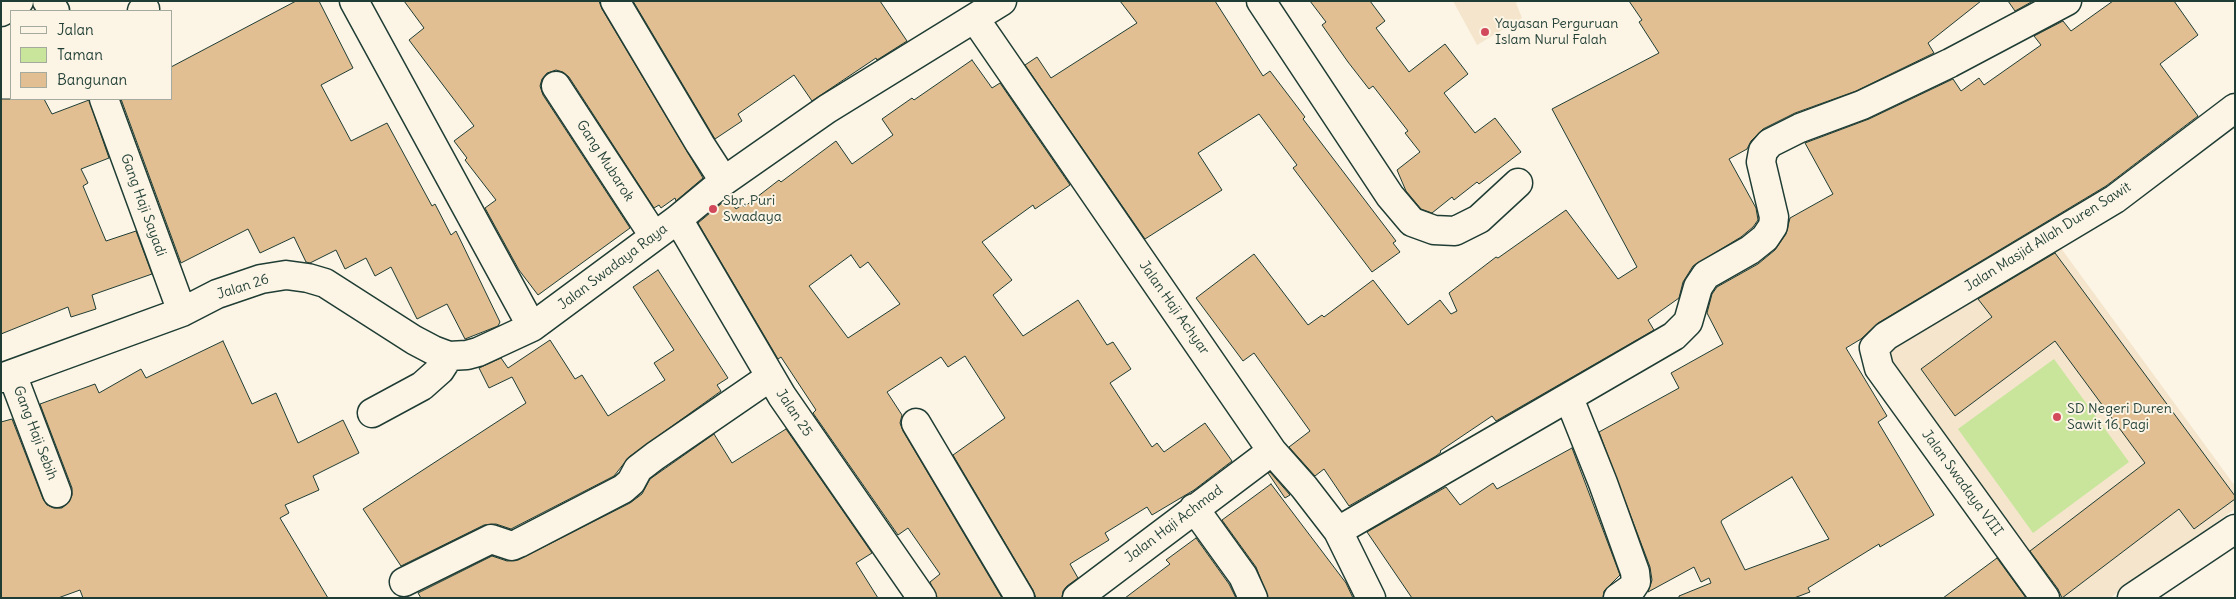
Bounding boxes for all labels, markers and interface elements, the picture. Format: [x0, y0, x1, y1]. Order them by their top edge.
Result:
legend [10, 10, 172, 100]
place label: Yayasan Perguruan Islam Nurul Falah [1495, 16, 1618, 48]
text: Jalan [57, 20, 94, 39]
marker: Yayasan Perguruan Islam Nurul Falah [1479, 26, 1491, 38]
text: Taman [57, 45, 103, 64]
text: Bangunan [57, 70, 127, 89]
street label: Gang Mubarok [573, 117, 637, 205]
street label: Gang Haji Sayadi [117, 151, 169, 259]
street label: Jalan Masjid Allah Duren Sawit [1962, 179, 2134, 295]
place label: Sbr. Puri Swadaya [723, 193, 782, 226]
marker: Sbr. Puri Swadaya [707, 203, 719, 215]
street label: Jalan Swadaya Raya [555, 220, 671, 314]
street label: Jalan Haji Achyar [1135, 258, 1213, 358]
street label: Jalan 26 [215, 271, 271, 303]
street label: Gang Haji Sebih [9, 384, 61, 482]
street label: Jalan 25 [772, 386, 816, 440]
place label: SD Negeri Duren Sawit 16 Pagi [2067, 401, 2172, 434]
marker: SD Negeri Duren Sawit 16 Pagi [2051, 411, 2063, 423]
street label: Jalan Swadaya VIII [1918, 427, 2006, 539]
street label: Jalan Haji Achmad [1122, 482, 1226, 566]

